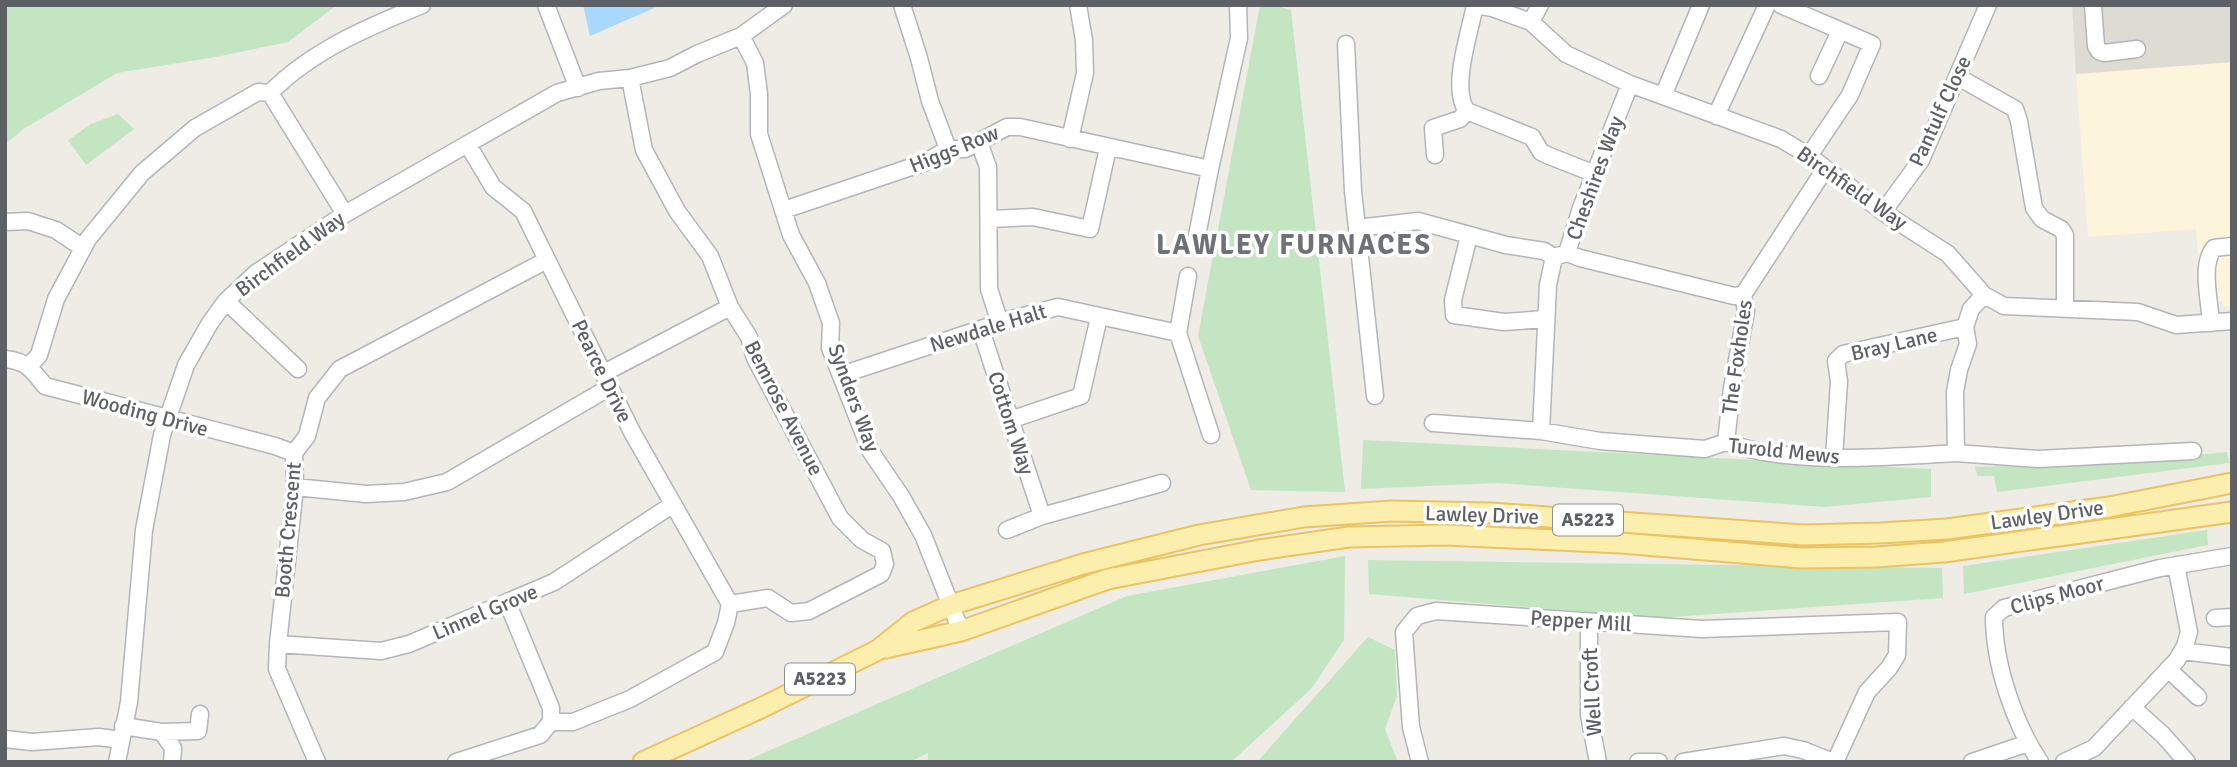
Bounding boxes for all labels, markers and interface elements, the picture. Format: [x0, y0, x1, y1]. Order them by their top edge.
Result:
street label: Pantulf Close [1903, 51, 1977, 171]
street label: Cheshires Way [1561, 112, 1629, 243]
street label: Higgs Row [906, 119, 1002, 179]
street label: Birchfield Way [1792, 140, 1912, 236]
street label: Birchfield Way [230, 206, 350, 302]
district label: LAWLEY FURNACES [1156, 228, 1432, 262]
street label: Newdale Halt [927, 298, 1049, 358]
street label: The Foxholes [1716, 298, 1758, 416]
street label: Pearce Drive [566, 315, 638, 427]
street label: Bray Lane [1848, 321, 1940, 367]
street label: Bemrose Avenue [739, 336, 829, 480]
street label: Synders Way [822, 340, 886, 456]
street label: Cottom Way [982, 368, 1040, 478]
street label: Wooding Drive [79, 384, 211, 442]
street label: Turold Mews [1727, 432, 1841, 470]
street label: Booth Crescent [269, 461, 307, 599]
street label: Lawley Drive [1989, 494, 2105, 536]
street label: Lawley Drive [1425, 500, 1539, 530]
road number: A5223 [1553, 505, 1623, 536]
street label: Clips Moor [2007, 570, 2107, 620]
street label: Linnel Grove [428, 578, 542, 646]
street label: Pepper Mill [1529, 604, 1633, 638]
street label: Well Croft [1577, 647, 1607, 737]
road number: A5223 [785, 664, 855, 694]

